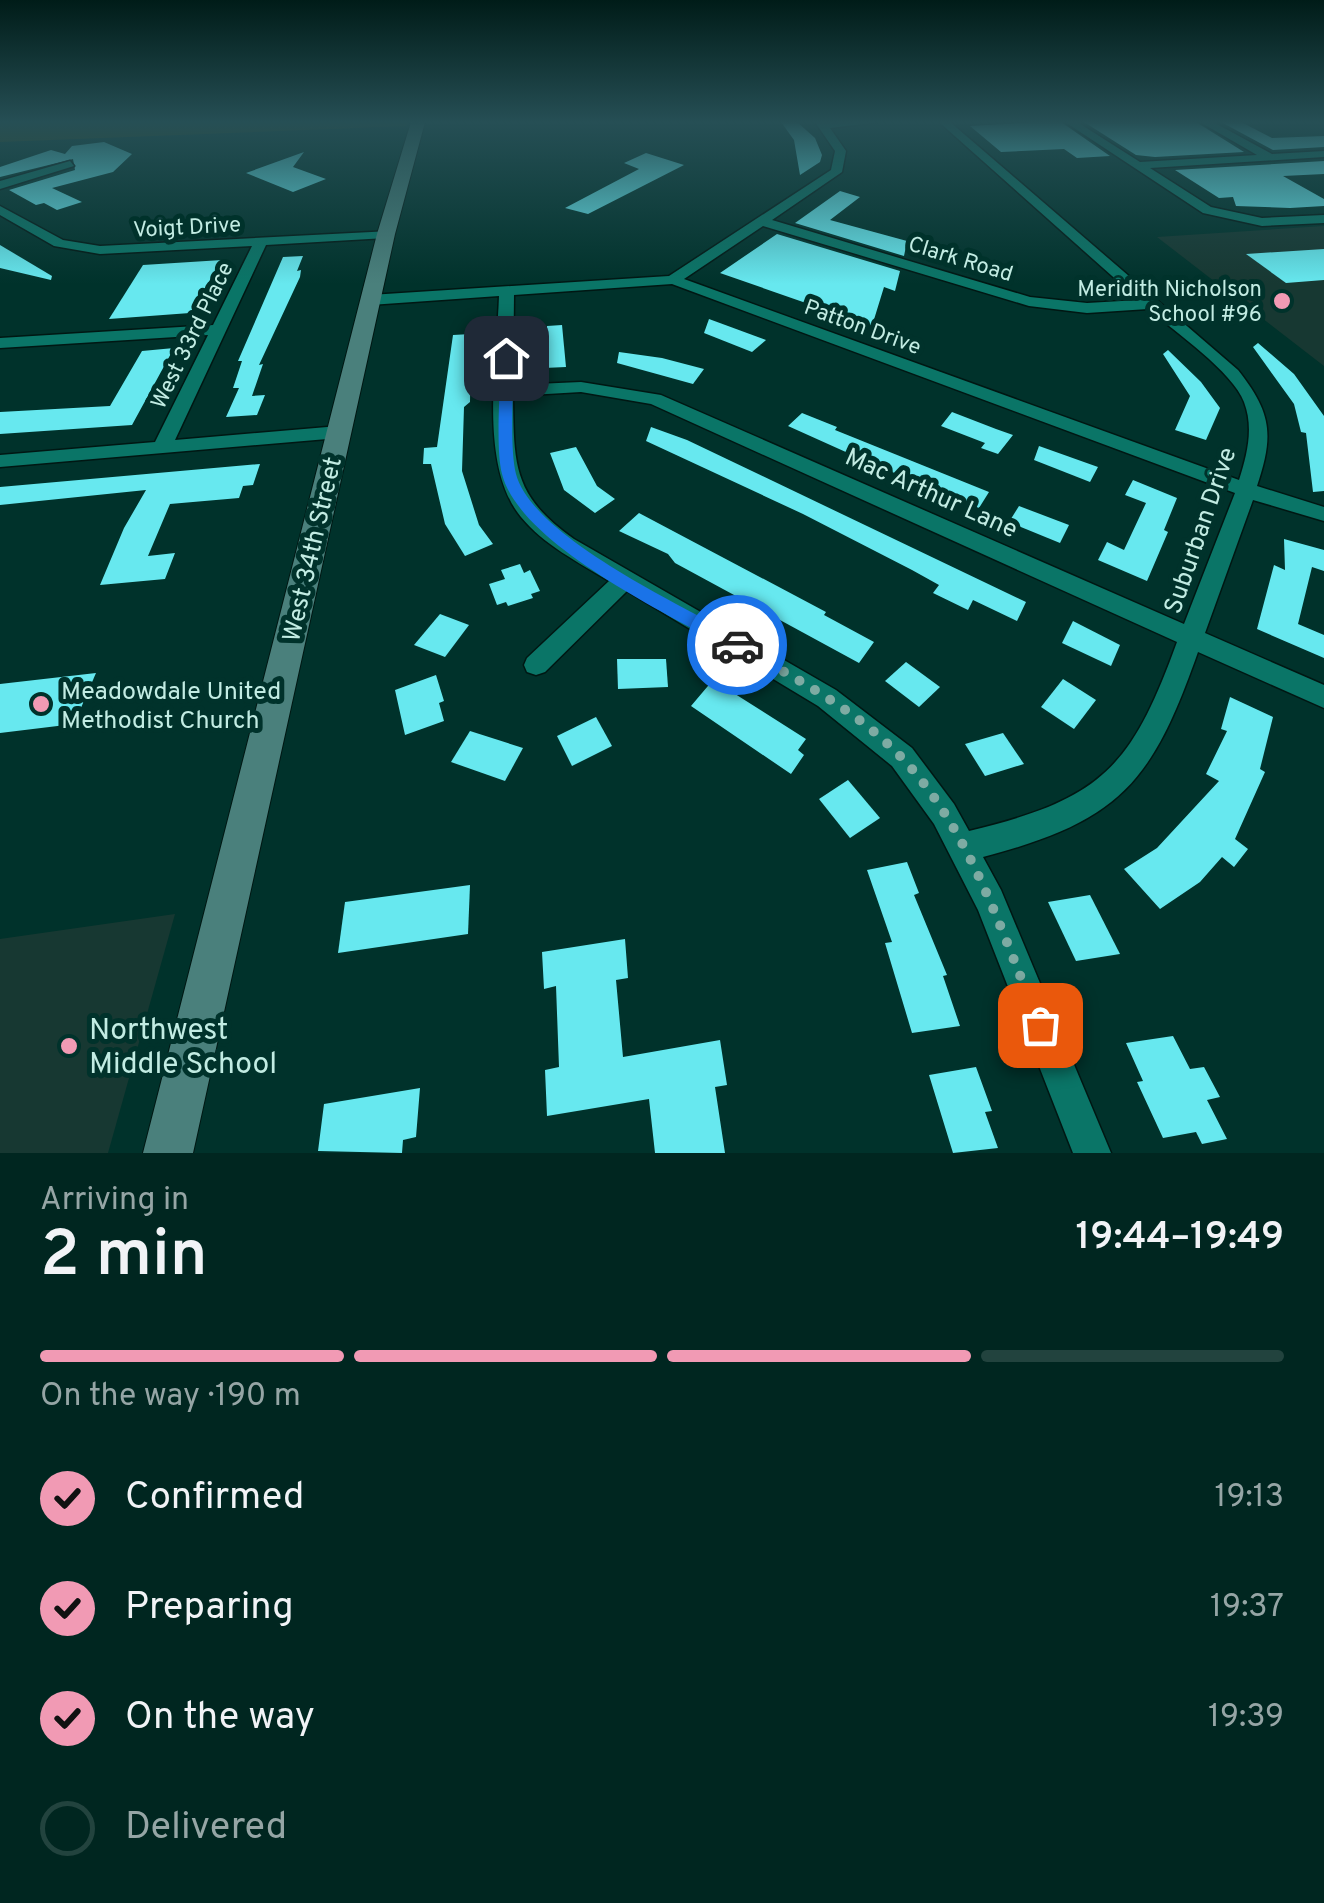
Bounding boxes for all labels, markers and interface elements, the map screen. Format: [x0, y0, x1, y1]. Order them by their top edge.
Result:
street label: Voigt Drive [132, 212, 242, 245]
street label: Clark Road [905, 232, 1016, 289]
street label: West 33rd Place [146, 258, 240, 414]
place label: Meridith Nicholson School #96 [1077, 277, 1262, 329]
marker: Meridith Nicholson School #96 [1271, 290, 1293, 312]
street label: Patton Drive [800, 295, 924, 362]
pin [464, 316, 549, 401]
icon: home [479, 331, 534, 386]
street label: Mac Arthur Lane [840, 442, 1022, 547]
street label: Suburban Drive [1158, 444, 1245, 618]
street label: West 34th Street [277, 454, 351, 645]
courier [687, 595, 787, 695]
icon: car [710, 618, 765, 673]
place label: Meadowdale United Methodist Church [61, 677, 281, 738]
marker: Meadowdale United Methodist Church [30, 693, 52, 715]
pin [998, 983, 1083, 1068]
icon: bag [1013, 998, 1068, 1053]
place label: Northwest Middle School [89, 1013, 277, 1084]
marker: Northwest Middle School [58, 1035, 80, 1057]
text: Arriving in [40, 1181, 189, 1221]
text: 19:44–19:49 [1075, 1214, 1284, 1263]
text: 2 min [40, 1217, 208, 1299]
text: On the way · 190 m [40, 1377, 301, 1417]
icon: check [40, 1471, 95, 1526]
text: Confirmed [125, 1474, 304, 1523]
text: 19:13 [1215, 1478, 1284, 1518]
icon: check [40, 1581, 95, 1636]
text: Preparing [125, 1584, 294, 1633]
text: 19:37 [1210, 1588, 1284, 1628]
icon: check [40, 1691, 95, 1746]
text: On the way [125, 1694, 315, 1743]
text: 19:39 [1208, 1698, 1284, 1738]
text: Delivered [125, 1804, 287, 1853]

